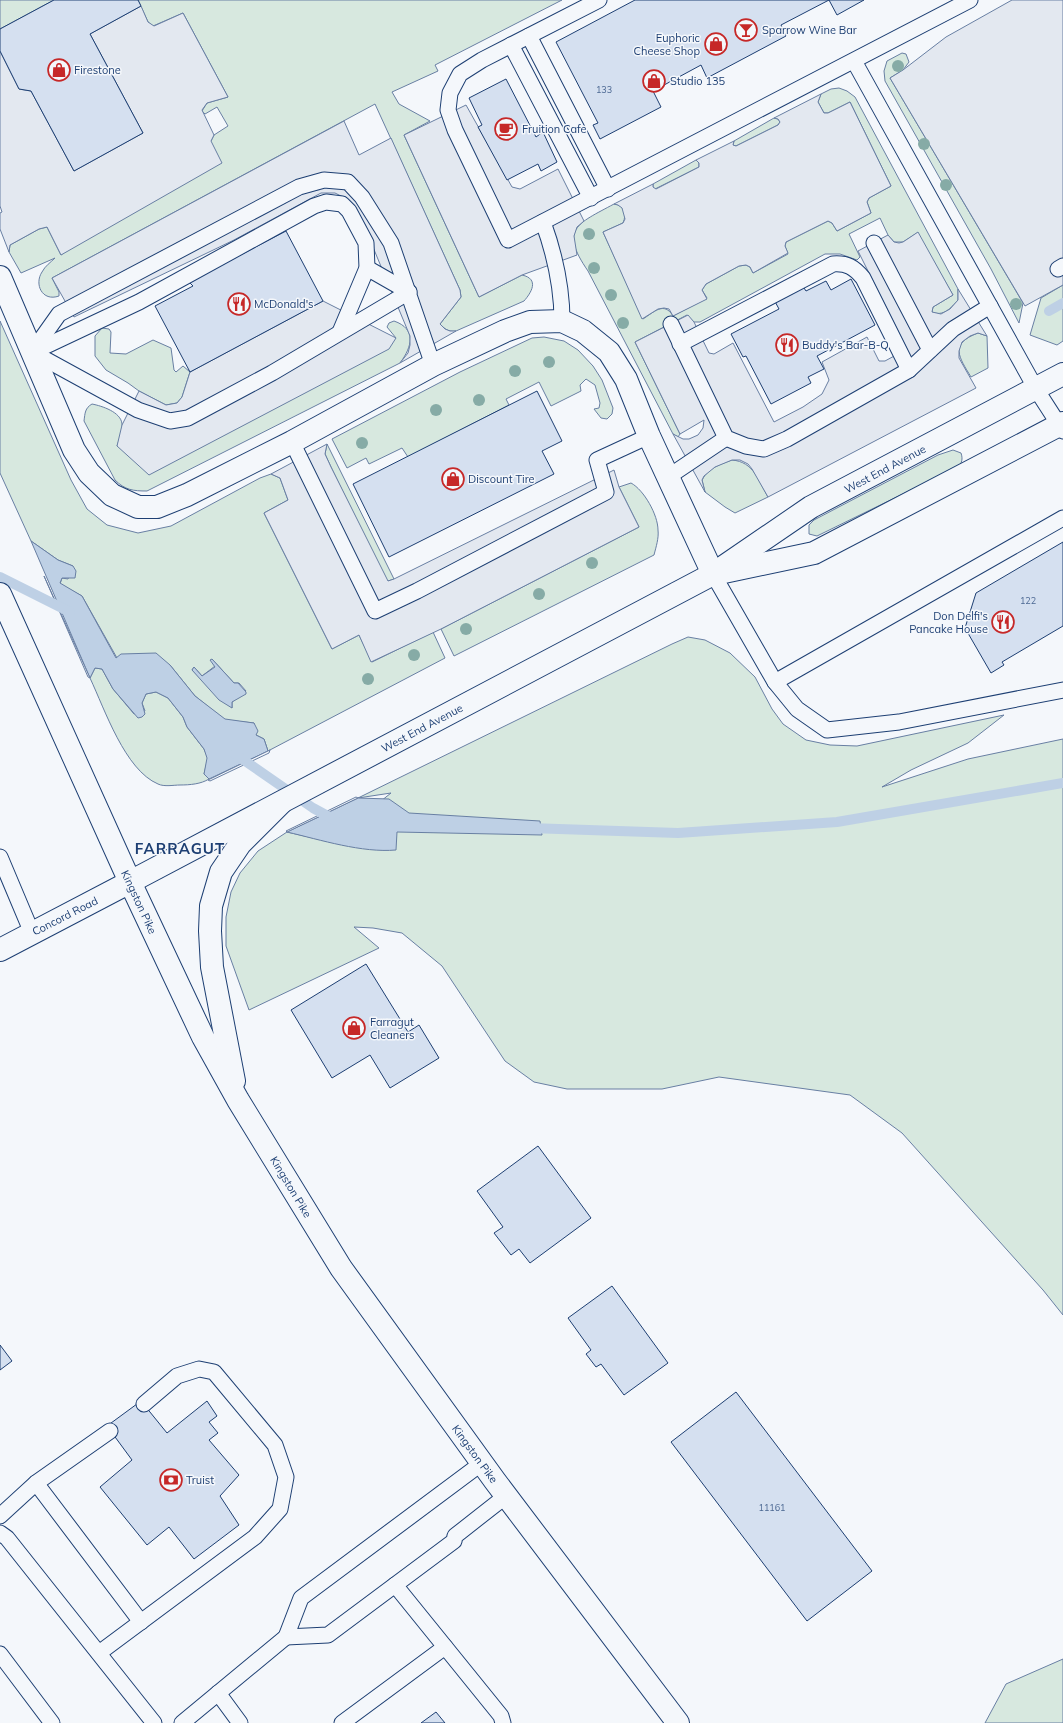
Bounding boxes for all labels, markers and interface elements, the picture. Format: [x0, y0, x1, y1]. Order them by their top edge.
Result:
bar icon: Sparrow Wine Bar [733, 17, 759, 43]
place label: Sparrow Wine Bar [762, 23, 857, 37]
place label: Euphoric Cheese Shop [634, 31, 701, 58]
shop icon: Euphoric Cheese Shop [703, 31, 729, 57]
shop icon: Firestone [46, 57, 72, 83]
place label: Firestone [74, 63, 121, 77]
shop icon: Studio 135 [641, 68, 667, 94]
place label: Studio 135 [670, 74, 726, 88]
house number: 133 [596, 84, 612, 95]
cafe icon: Fruition Cafe [493, 116, 519, 142]
place label: Fruition Cafe [522, 122, 587, 136]
restaurant icon: McDonald's [226, 291, 252, 317]
place label: McDonald's [254, 297, 314, 311]
restaurant icon: Buddy's Bar-B-Q [774, 332, 800, 358]
place label: Buddy's Bar-B-Q [802, 338, 889, 352]
street label: West End Avenue [842, 442, 928, 496]
shop icon: Discount Tire [440, 466, 466, 492]
place label: Discount Tire [468, 472, 535, 486]
house number: 122 [1020, 595, 1036, 606]
place label: Don Delfi's Pancake House [909, 609, 988, 636]
restaurant icon: Don Delfi's Pancake House [990, 609, 1016, 635]
street label: West End Avenue [379, 701, 465, 755]
district label: FARRAGUT [135, 839, 225, 858]
street label: Kingston Pike [118, 868, 160, 936]
street label: Concord Road [30, 893, 100, 939]
shop icon: Farragut Cleaners [341, 1015, 367, 1041]
place label: Farragut Cleaners [370, 1015, 415, 1042]
street label: Kingston Pike [267, 1154, 315, 1220]
street label: Kingston Pike [449, 1422, 501, 1486]
bank icon: Truist [158, 1467, 184, 1493]
place label: Truist [186, 1473, 214, 1487]
house number: 11161 [758, 1502, 786, 1513]

